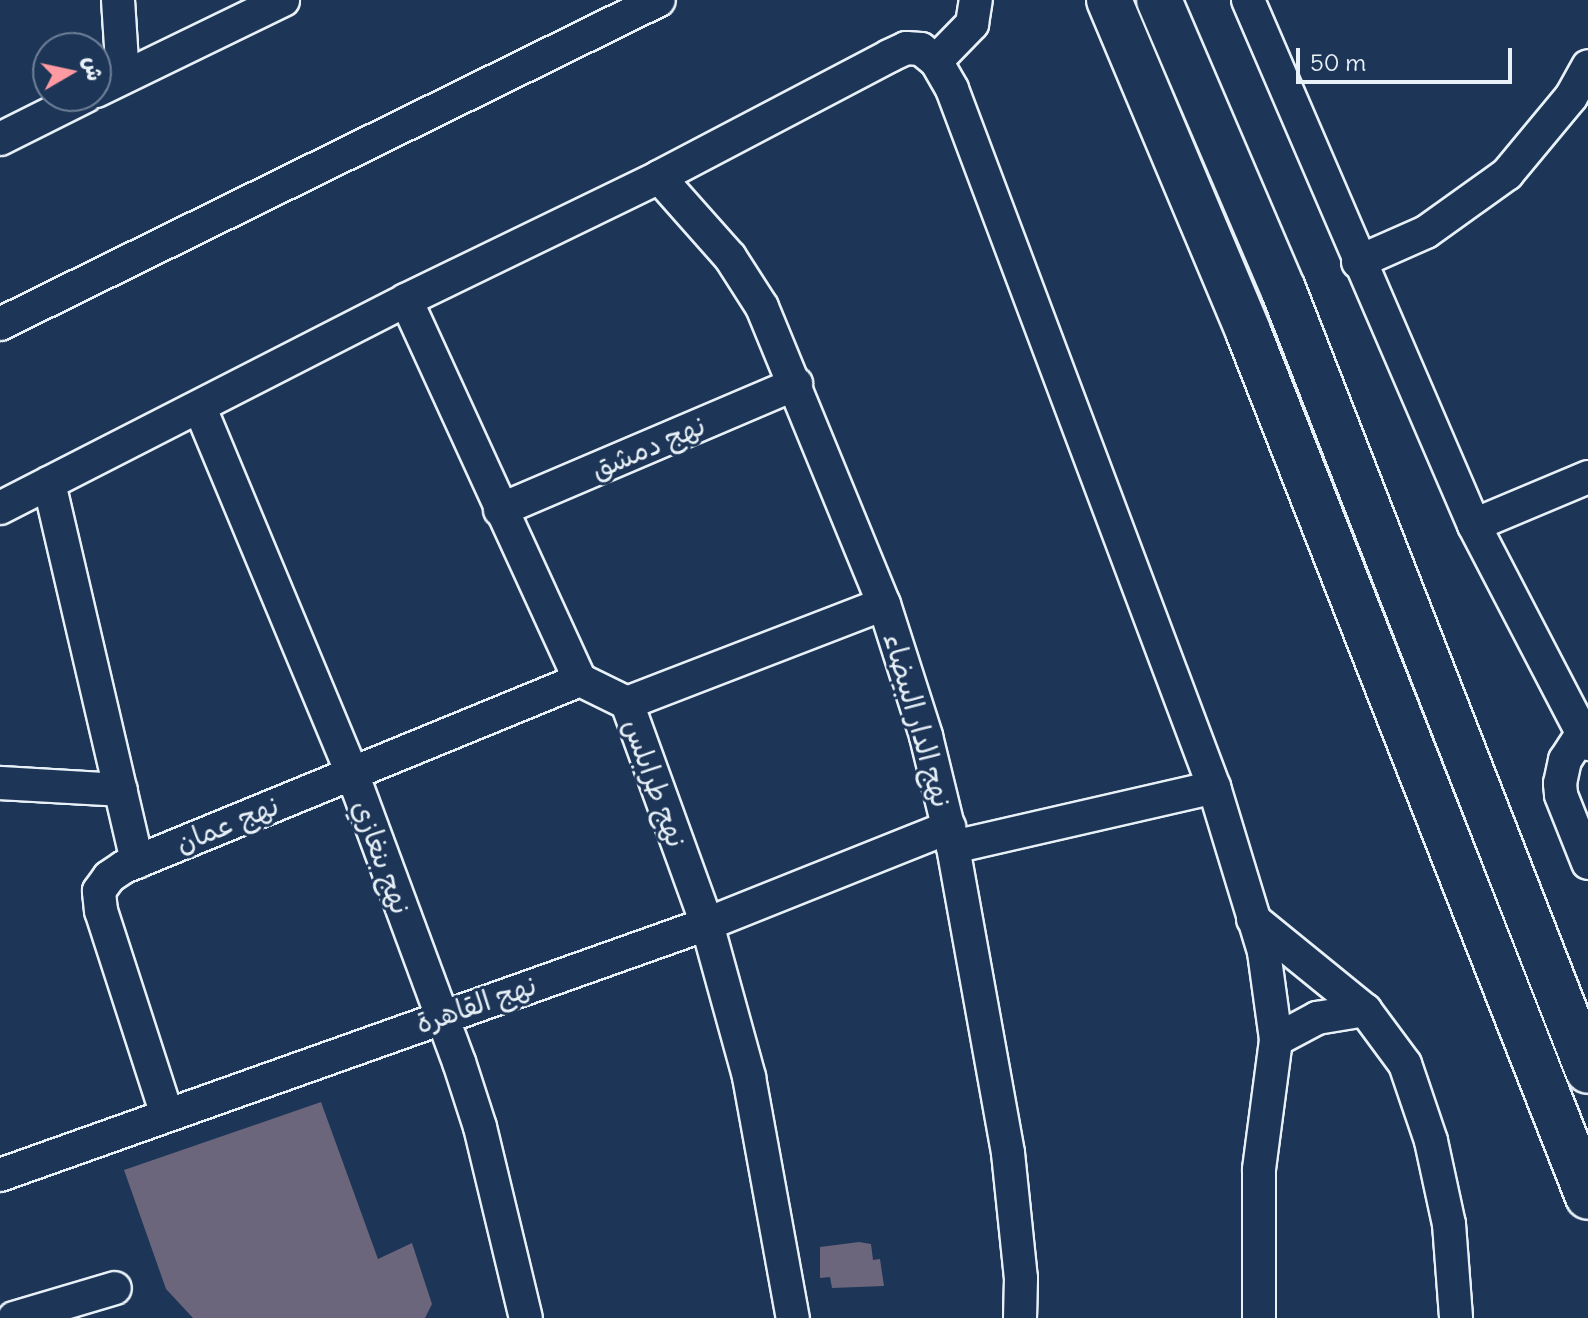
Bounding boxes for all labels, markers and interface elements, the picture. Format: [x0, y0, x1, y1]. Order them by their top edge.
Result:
north arrow [32, 32, 112, 112]
scale bar [1300, 32, 1516, 82]
text: 50 m [1310, 47, 1366, 77]
text: ش [78, 54, 109, 83]
street label: نهج دمشق [586, 408, 710, 486]
street label: نهج الدار البيضاء [877, 629, 959, 811]
street label: نهج طرابلس [616, 714, 694, 852]
street label: نهج عمان [171, 788, 283, 860]
street label: نهج بنغازي [346, 795, 418, 919]
street label: نهج القاهرة [411, 968, 541, 1040]

